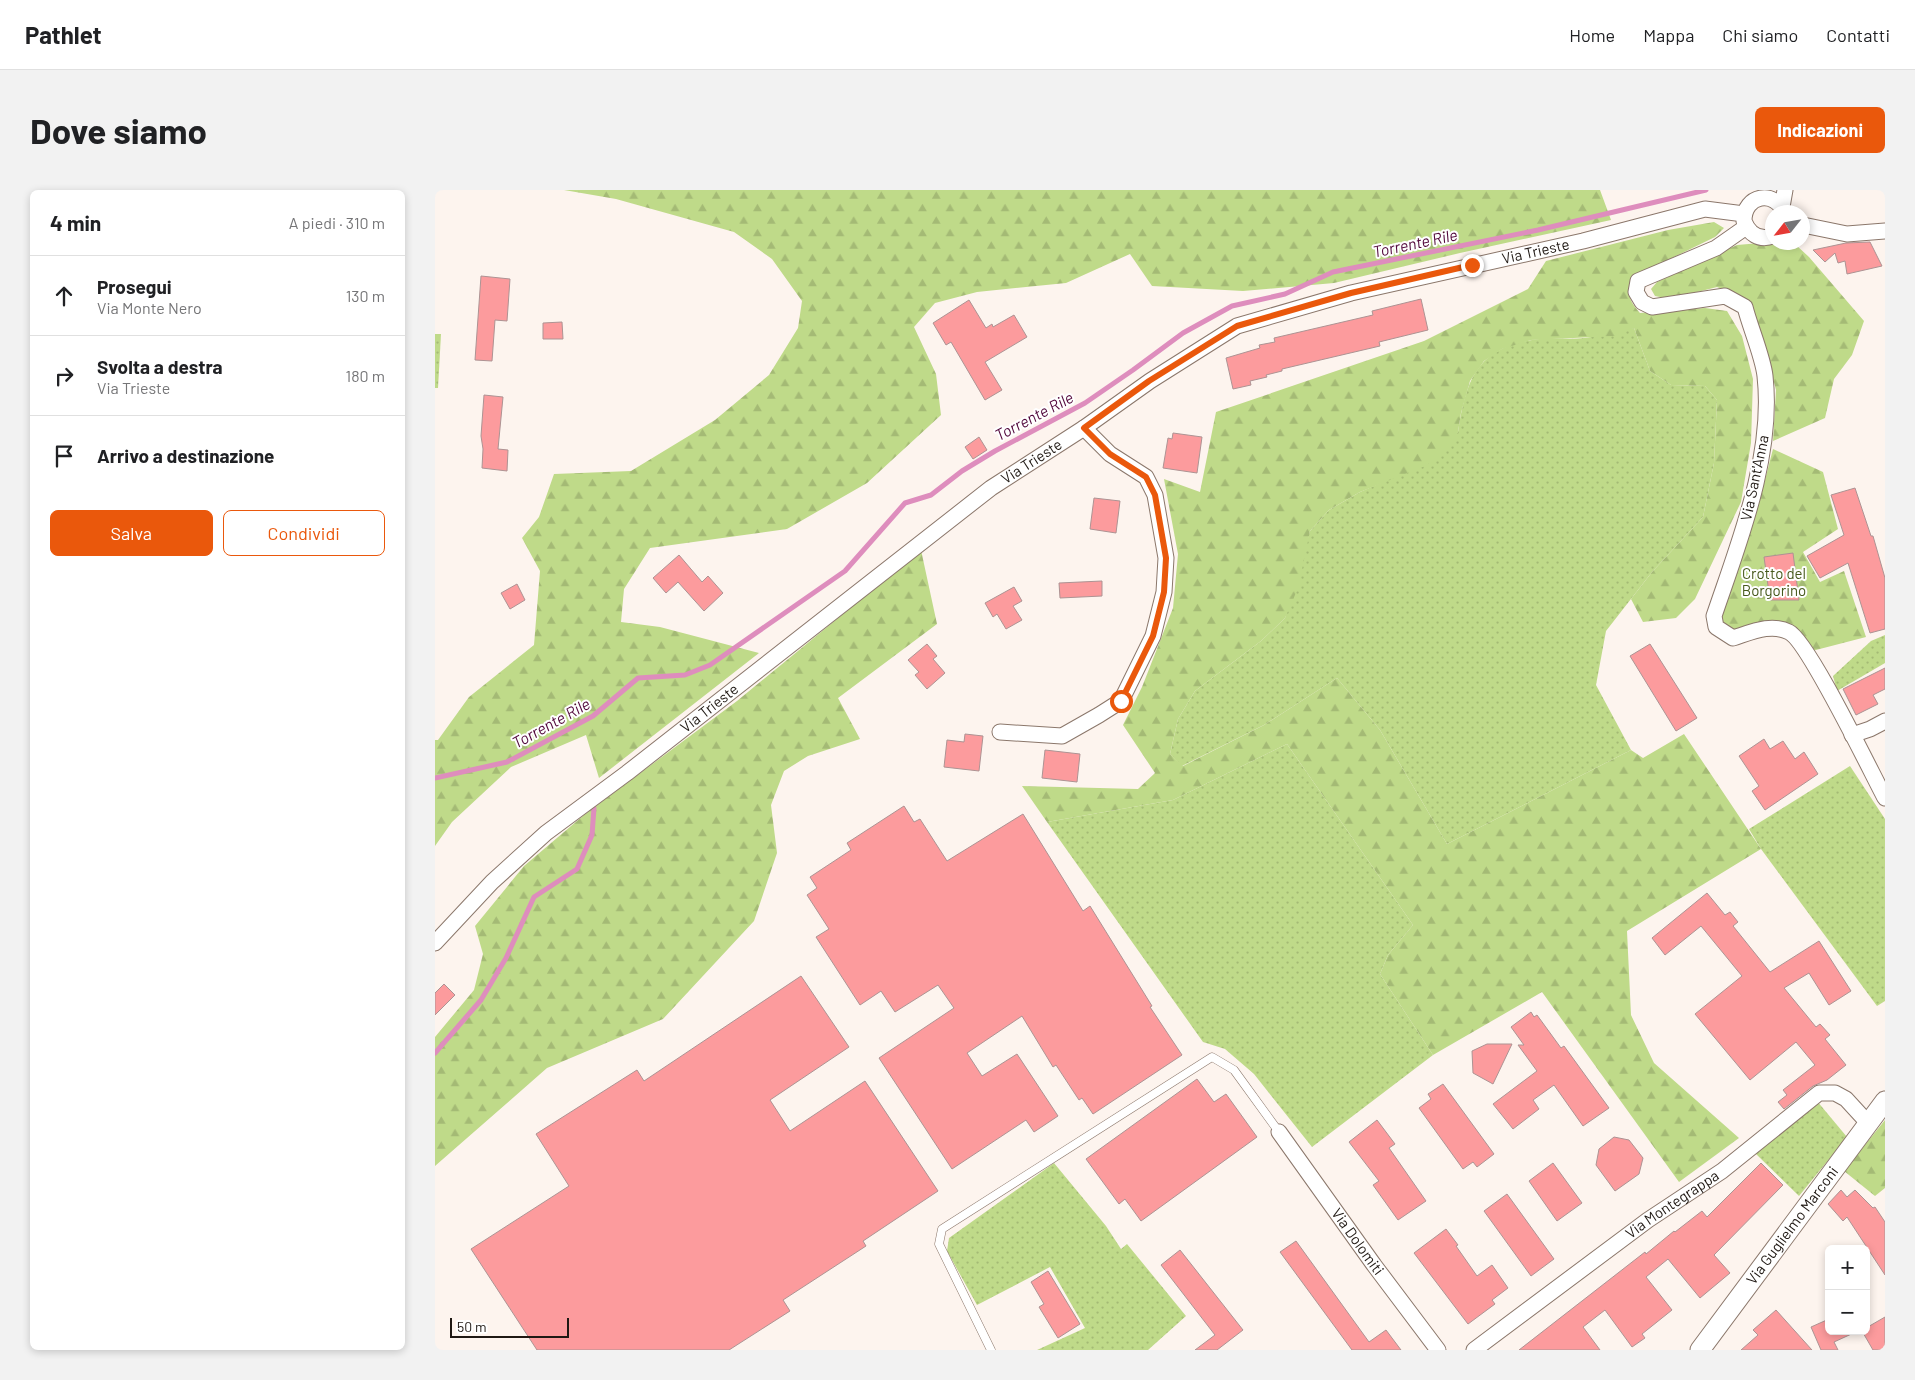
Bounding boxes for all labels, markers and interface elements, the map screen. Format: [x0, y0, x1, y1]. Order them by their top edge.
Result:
text: Pathlet [25, 20, 102, 49]
text: Home [1569, 24, 1615, 46]
text: Mappa [1643, 24, 1694, 46]
text: Chi siamo [1722, 24, 1798, 46]
text: Contatti [1826, 24, 1890, 46]
button: Indicazioni [1755, 107, 1885, 153]
text: Dove siamo [30, 109, 207, 151]
north arrow [1765, 205, 1810, 250]
text: 4 min [50, 210, 101, 235]
text: A piedi · 310 m [289, 213, 385, 232]
water label: Torrente Rile [1371, 224, 1459, 261]
street label: Via Trieste [1500, 234, 1571, 267]
route end [1461, 254, 1484, 277]
text: Prosegui [97, 275, 172, 298]
icon: ahead [50, 282, 78, 310]
text: 130 m [346, 286, 385, 305]
text: Via Monte Nero [97, 298, 202, 317]
text: Svolta a destra [97, 355, 223, 378]
icon: right [50, 362, 78, 390]
text: 180 m [346, 366, 385, 385]
text: Via Trieste [97, 378, 170, 397]
water label: Torrente Rile [991, 387, 1076, 444]
street label: Via Sant'Anna [1736, 433, 1772, 522]
street label: Via Trieste [997, 435, 1065, 487]
icon: arrive [50, 442, 78, 470]
text: Arrivo a destinazione [97, 444, 275, 467]
button: Salva [50, 510, 213, 556]
button: Condividi [223, 510, 385, 556]
park label: Crotto del Borgorino [1742, 564, 1806, 599]
street label: Via Trieste [676, 679, 742, 736]
route start [1110, 690, 1133, 713]
water label: Torrente Rile [508, 693, 593, 752]
street label: Via Guglielmo Marconi [1742, 1162, 1841, 1288]
street label: Via Montegrappa [1621, 1166, 1722, 1242]
street label: Via Dolomiti [1328, 1204, 1388, 1278]
map controls [1825, 1245, 1870, 1335]
button: + [1825, 1245, 1870, 1290]
button: − [1825, 1290, 1870, 1335]
scale bar [450, 1315, 569, 1338]
text: 50 m [457, 1318, 486, 1335]

